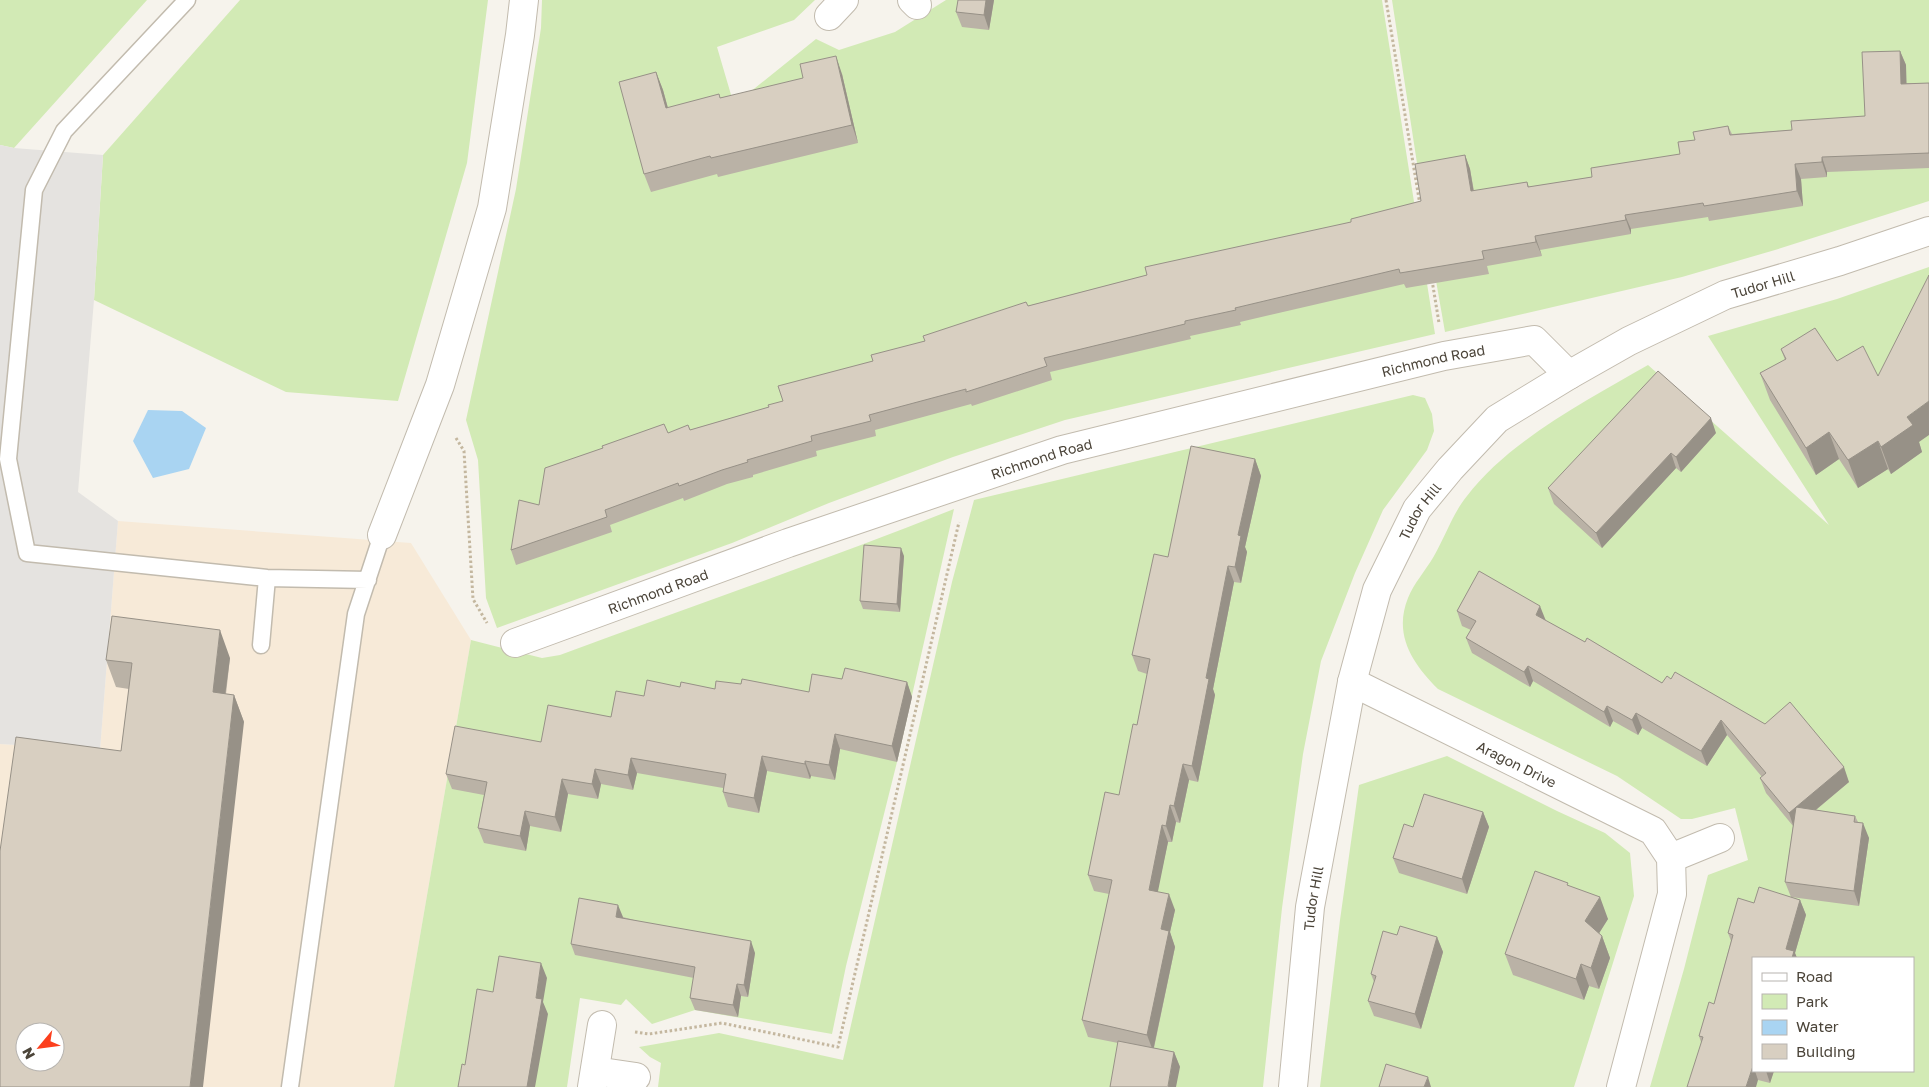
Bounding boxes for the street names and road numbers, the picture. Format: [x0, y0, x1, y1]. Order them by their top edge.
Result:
street label: Tudor Hill [1729, 266, 1796, 301]
street label: Richmond Road [1380, 340, 1486, 380]
street label: Richmond Road [988, 434, 1094, 482]
street label: Tudor Hill [1395, 479, 1444, 542]
street label: Richmond Road [605, 565, 710, 617]
street label: Aragon Drive [1474, 737, 1559, 790]
street label: Tudor Hill [1299, 864, 1326, 931]

